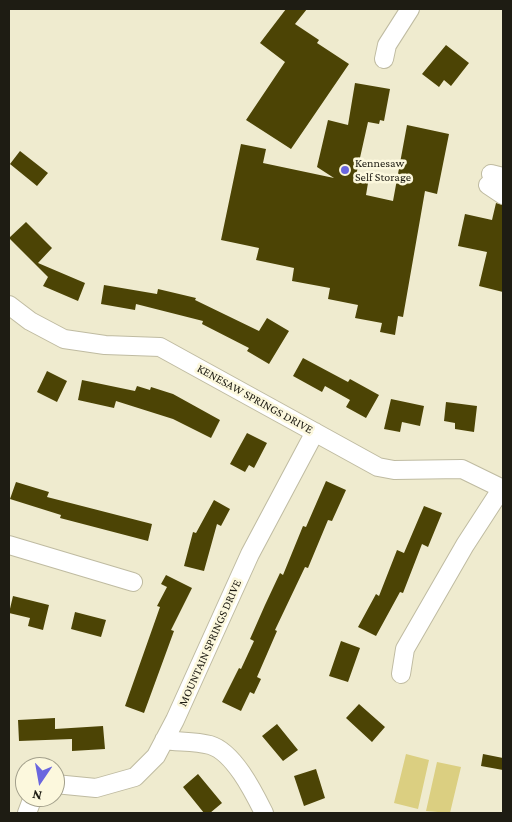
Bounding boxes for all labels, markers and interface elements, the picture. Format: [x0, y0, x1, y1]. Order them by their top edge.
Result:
place label: Kennesaw Self Storage [355, 156, 411, 184]
marker: Kennesaw Self Storage [339, 164, 351, 176]
street label: KENESAW SPRINGS DRIVE [195, 361, 315, 437]
street label: MOUNTAIN SPRINGS DRIVE [175, 577, 245, 709]
north arrow [15, 757, 65, 807]
text: N [31, 787, 43, 805]

